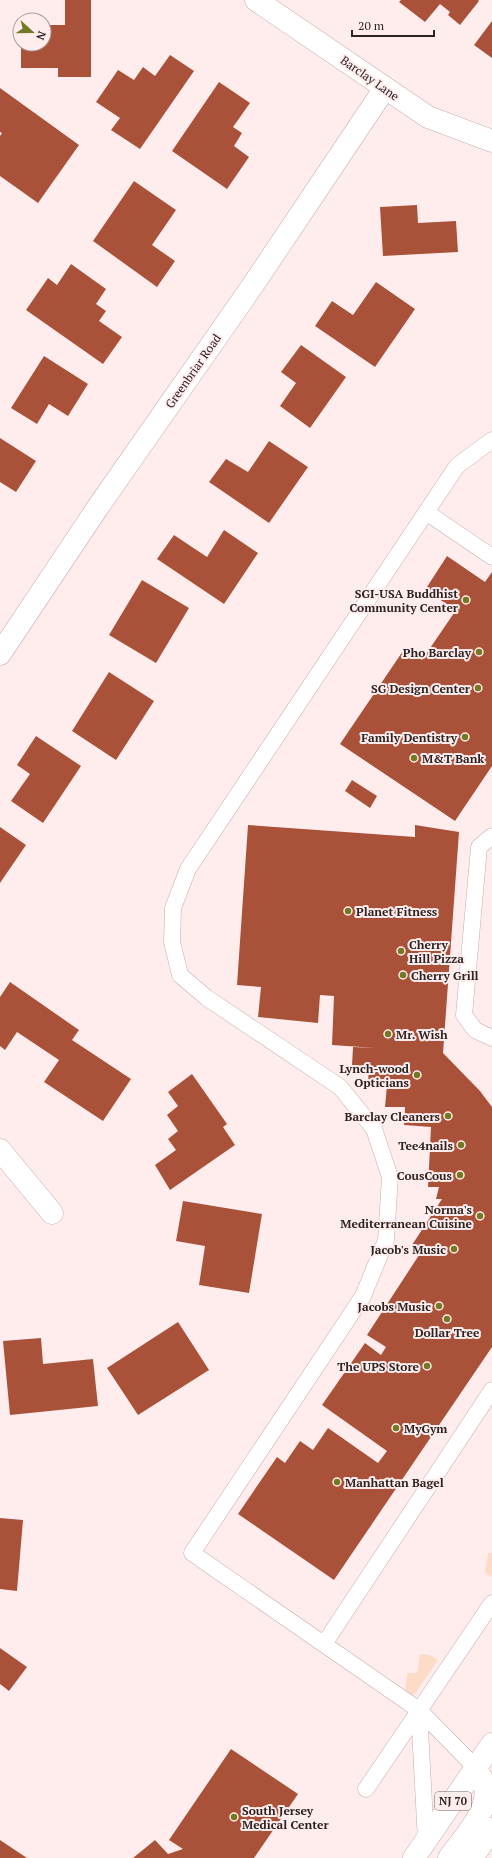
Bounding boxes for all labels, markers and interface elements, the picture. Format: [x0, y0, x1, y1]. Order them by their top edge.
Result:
north arrow [12, 12, 52, 52]
scale bar [352, 12, 434, 38]
text: 20 m [358, 18, 385, 33]
text: N [33, 29, 49, 43]
street label: Barclay Lane [338, 52, 402, 104]
street label: Greenbriar Road [162, 331, 224, 411]
place label: SGI-USA Buddhist Community Center [350, 586, 459, 615]
marker: SGI-USA Buddhist Community Center [461, 595, 471, 605]
place label: Pho Barclay [403, 645, 472, 660]
marker: Pho Barclay [474, 647, 484, 657]
place label: SG Design Center [371, 681, 471, 696]
marker: SG Design Center [473, 683, 483, 693]
place label: Family Dentistry [361, 730, 458, 745]
marker: Family Dentistry [460, 732, 470, 742]
place label: M&T Bank [422, 751, 484, 766]
marker: M&T Bank [409, 753, 419, 763]
place label: Planet Fitness [356, 904, 438, 919]
marker: Planet Fitness [343, 906, 353, 916]
place label: Cherry Hill Pizza [409, 937, 464, 966]
marker: Cherry Hill Pizza [396, 946, 406, 956]
place label: Cherry Grill [411, 968, 479, 983]
marker: Cherry Grill [398, 970, 408, 980]
place label: Mr. Wish [396, 1027, 448, 1042]
marker: Mr. Wish [383, 1029, 393, 1039]
place label: Lynch-wood Opticians [339, 1061, 410, 1090]
marker: Lynch-wood Opticians [412, 1070, 422, 1080]
place label: Barclay Cleaners [345, 1109, 441, 1124]
marker: Barclay Cleaners [443, 1111, 453, 1121]
place label: Tee4nails [398, 1138, 454, 1153]
marker: Tee4nails [456, 1140, 466, 1150]
place label: CousCous [397, 1168, 453, 1183]
marker: CousCous [455, 1170, 465, 1180]
place label: Norma's Mediterranean Cuisine [340, 1202, 473, 1231]
marker: Norma's Mediterranean Cuisine [475, 1211, 485, 1221]
place label: Jacob's Music [370, 1242, 446, 1257]
marker: Jacob's Music [449, 1244, 459, 1254]
place label: Jacobs Music [358, 1299, 431, 1314]
marker: Jacobs Music [434, 1301, 444, 1311]
marker: Dollar Tree [442, 1314, 452, 1324]
place label: Dollar Tree [415, 1325, 480, 1340]
place label: The UPS Store [337, 1359, 420, 1374]
marker: The UPS Store [422, 1361, 432, 1371]
place label: MyGym [404, 1421, 447, 1436]
marker: MyGym [391, 1423, 401, 1433]
place label: Manhattan Bagel [345, 1475, 444, 1490]
marker: Manhattan Bagel [332, 1477, 342, 1487]
road number: NJ 70 [435, 1792, 471, 1810]
place label: South Jersey Medical Center [242, 1803, 329, 1832]
marker: South Jersey Medical Center [229, 1812, 239, 1822]

